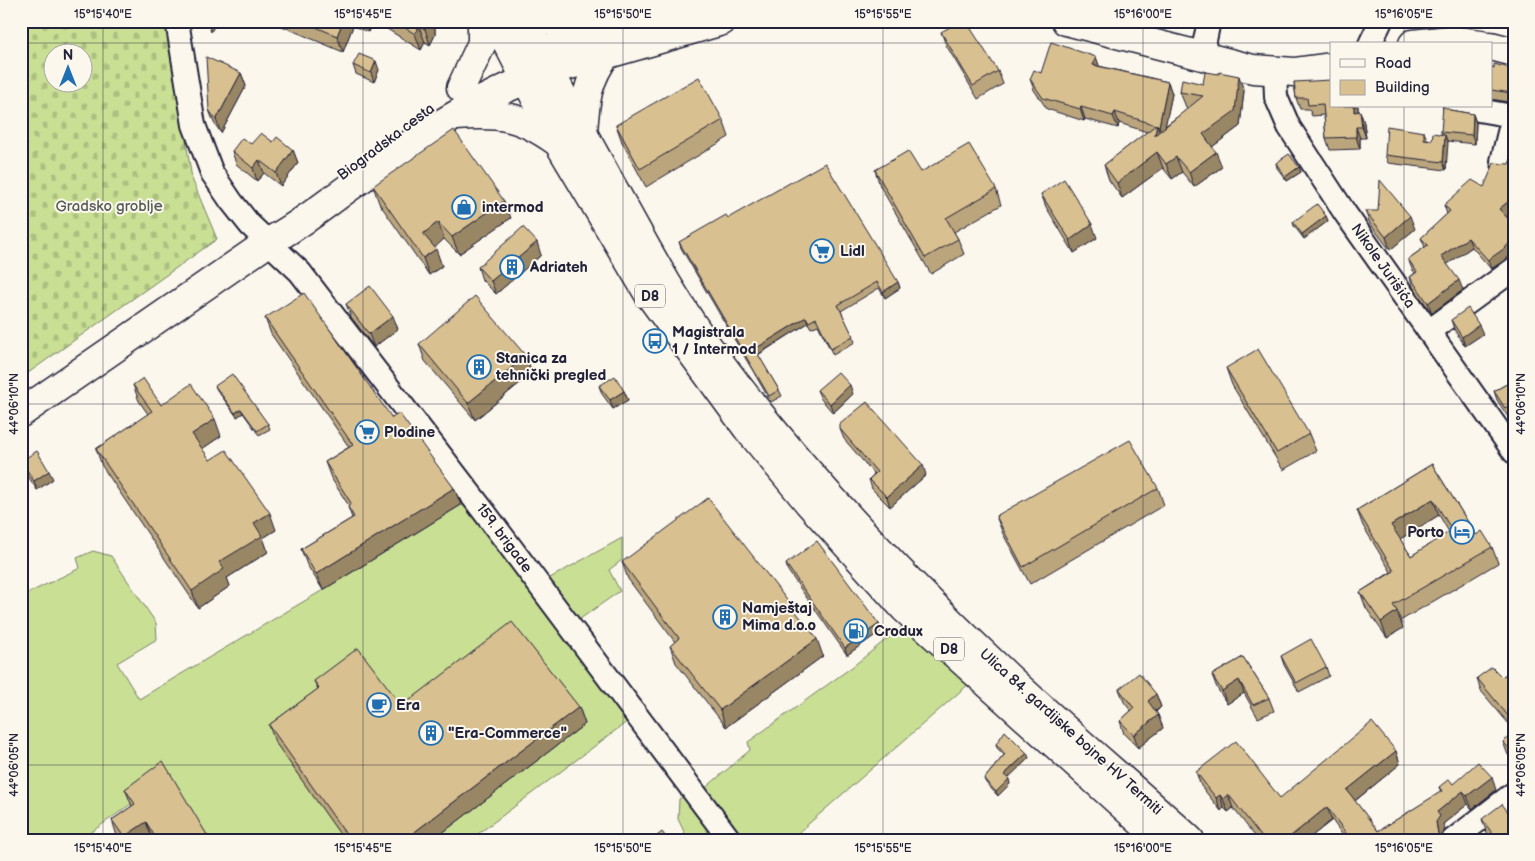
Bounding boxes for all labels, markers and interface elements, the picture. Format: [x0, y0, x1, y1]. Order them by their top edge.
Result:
text: 15°15'40"E [74, 7, 132, 22]
text: 15°15'45"E [334, 7, 392, 22]
text: 15°15'50"E [594, 7, 652, 22]
text: 15°15'55"E [854, 7, 912, 22]
text: 15°16'00"E [1114, 7, 1172, 22]
text: 15°16'05"E [1375, 7, 1433, 22]
north arrow [42, 42, 92, 92]
legend [1330, 42, 1492, 108]
text: N [63, 47, 73, 64]
text: Road [1375, 54, 1411, 73]
text: Building [1375, 78, 1430, 97]
street label: Biogradska cesta [333, 99, 439, 185]
shop icon: intermod [451, 194, 477, 220]
park label: Gradsko groblje [55, 197, 163, 216]
place label: intermod [482, 198, 544, 217]
street label: Nikole Jurišića [1347, 220, 1419, 312]
supermarket icon: Lidl [809, 238, 835, 264]
place label: Lidl [840, 242, 865, 261]
building icon: Adriateh [499, 254, 525, 280]
place label: Adriateh [529, 258, 588, 277]
road number: D8 [635, 284, 665, 308]
place label: Magistrala 1 / Intermod [672, 323, 757, 359]
bus stop icon: Magistrala 1 / Intermod [642, 328, 668, 354]
place label: Stanica za tehnički pregled [495, 349, 606, 385]
building icon: Stanica za tehnički pregled [466, 354, 492, 380]
text: 44°06'10"N [7, 373, 22, 435]
text: 44°06'10"N [1514, 373, 1529, 435]
supermarket icon: Plodine [354, 419, 380, 445]
place label: Plodine [384, 423, 436, 442]
street label: 159. brigade [472, 500, 536, 577]
hotel icon: Porto [1449, 519, 1475, 545]
place label: Porto [1407, 523, 1444, 542]
place label: Namještaj Mima d.o.o [742, 599, 817, 635]
building icon: Namještaj Mima d.o.o [712, 604, 738, 630]
fuel station icon: Crodux [843, 618, 869, 644]
place label: Crodux [874, 622, 923, 641]
road number: D8 [934, 638, 964, 661]
street label: Ulica 84. gardijske bojne HV Termiti [975, 645, 1167, 819]
cafe icon: Era [366, 692, 392, 718]
place label: Era [396, 696, 420, 715]
building icon: "Era-Commerce" [418, 720, 444, 746]
place label: "Era-Commerce" [448, 724, 567, 743]
text: 44°06'05"N [7, 733, 22, 797]
text: 44°06'05"N [1514, 733, 1529, 797]
text: 15°15'40"E [74, 841, 132, 856]
text: 15°15'45"E [334, 841, 392, 856]
text: 15°15'50"E [594, 841, 652, 856]
text: 15°15'55"E [854, 841, 912, 856]
text: 15°16'00"E [1114, 841, 1172, 856]
text: 15°16'05"E [1375, 841, 1433, 856]

